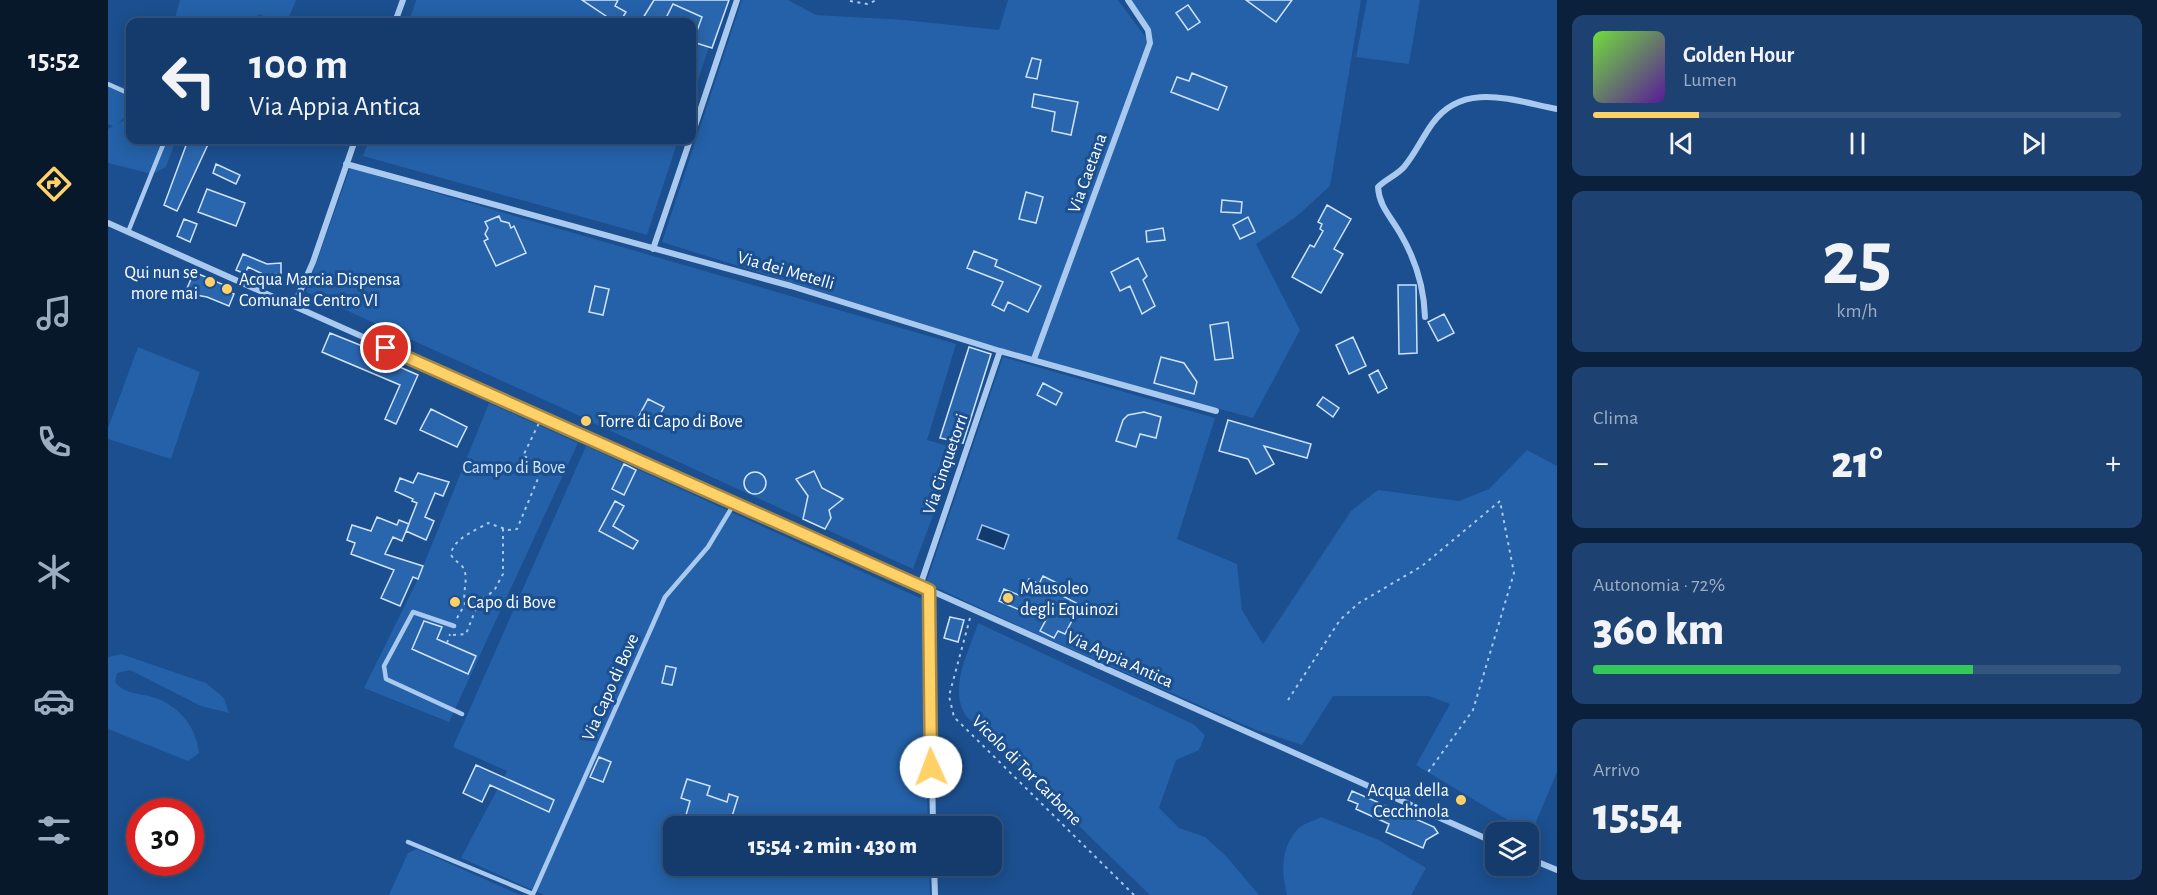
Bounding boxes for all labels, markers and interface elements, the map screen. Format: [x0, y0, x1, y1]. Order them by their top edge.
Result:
icon: left [150, 42, 228, 120]
text: 100 m [249, 44, 348, 86]
text: Golden Hour [1683, 44, 1794, 66]
text: 15:52 [28, 46, 80, 73]
text: Lumen [1683, 70, 1737, 90]
text: Via Appia Antica [249, 93, 421, 120]
icon: previous [1665, 127, 1698, 160]
icon: pause [1841, 127, 1874, 160]
icon: next [2017, 127, 2050, 160]
street label: Via Caetana [1065, 131, 1111, 216]
icon: directions [33, 163, 75, 205]
text: 25 [1822, 221, 1892, 299]
street label: Via dei Metelli [735, 249, 836, 293]
place label: Qui nun se more mai [124, 264, 198, 303]
place label: Acqua Marcia Dispensa Comunale Centro VI [239, 271, 401, 310]
marker: Qui nun se more mai [203, 275, 217, 289]
marker: Acqua Marcia Dispensa Comunale Centro VI [220, 282, 234, 296]
icon: music [33, 292, 75, 334]
text: km/h [1836, 301, 1878, 321]
pin [360, 322, 411, 373]
icon: arrive [369, 331, 402, 364]
text: Clima [1593, 408, 1638, 428]
street label: Via Cinquetorri [920, 411, 972, 517]
place label: Torre di Capo di Bove [598, 413, 743, 431]
marker: Torre di Capo di Bove [579, 414, 593, 428]
icon: phone [33, 421, 75, 463]
text: 21° [1831, 441, 1883, 486]
text: − [1593, 447, 1609, 480]
text: + [2105, 447, 2121, 480]
park label: Campo di Bove [462, 459, 566, 477]
icon: climate [33, 551, 75, 593]
text: Autonomia · 72% [1593, 575, 1725, 595]
place label: Mausoleo degli Equinozi [1020, 580, 1119, 619]
marker: Mausoleo degli Equinozi [1001, 591, 1015, 605]
place label: Capo di Bove [467, 594, 556, 612]
marker: Capo di Bove [448, 595, 462, 609]
text: 360 km [1593, 608, 1724, 653]
street label: Via Appia Antica [1064, 628, 1176, 691]
street label: Via Capo di Bove [579, 631, 642, 744]
icon: car [33, 680, 75, 722]
street label: Vicolo di Tor Carbone [968, 712, 1085, 829]
position arrow [899, 735, 963, 799]
text: Arrivo [1593, 760, 1640, 780]
place label: Acqua della Cecchinola [1368, 782, 1449, 821]
marker: Acqua della Cecchinola [1454, 793, 1468, 807]
text: 15:54 [1593, 793, 1682, 838]
speed limit sign: 30 [126, 798, 204, 876]
icon: filters [33, 809, 75, 851]
map controls [1485, 822, 1539, 876]
button: layers [1485, 822, 1539, 876]
text: 15:54 · 2 min · 430 m [748, 835, 917, 857]

